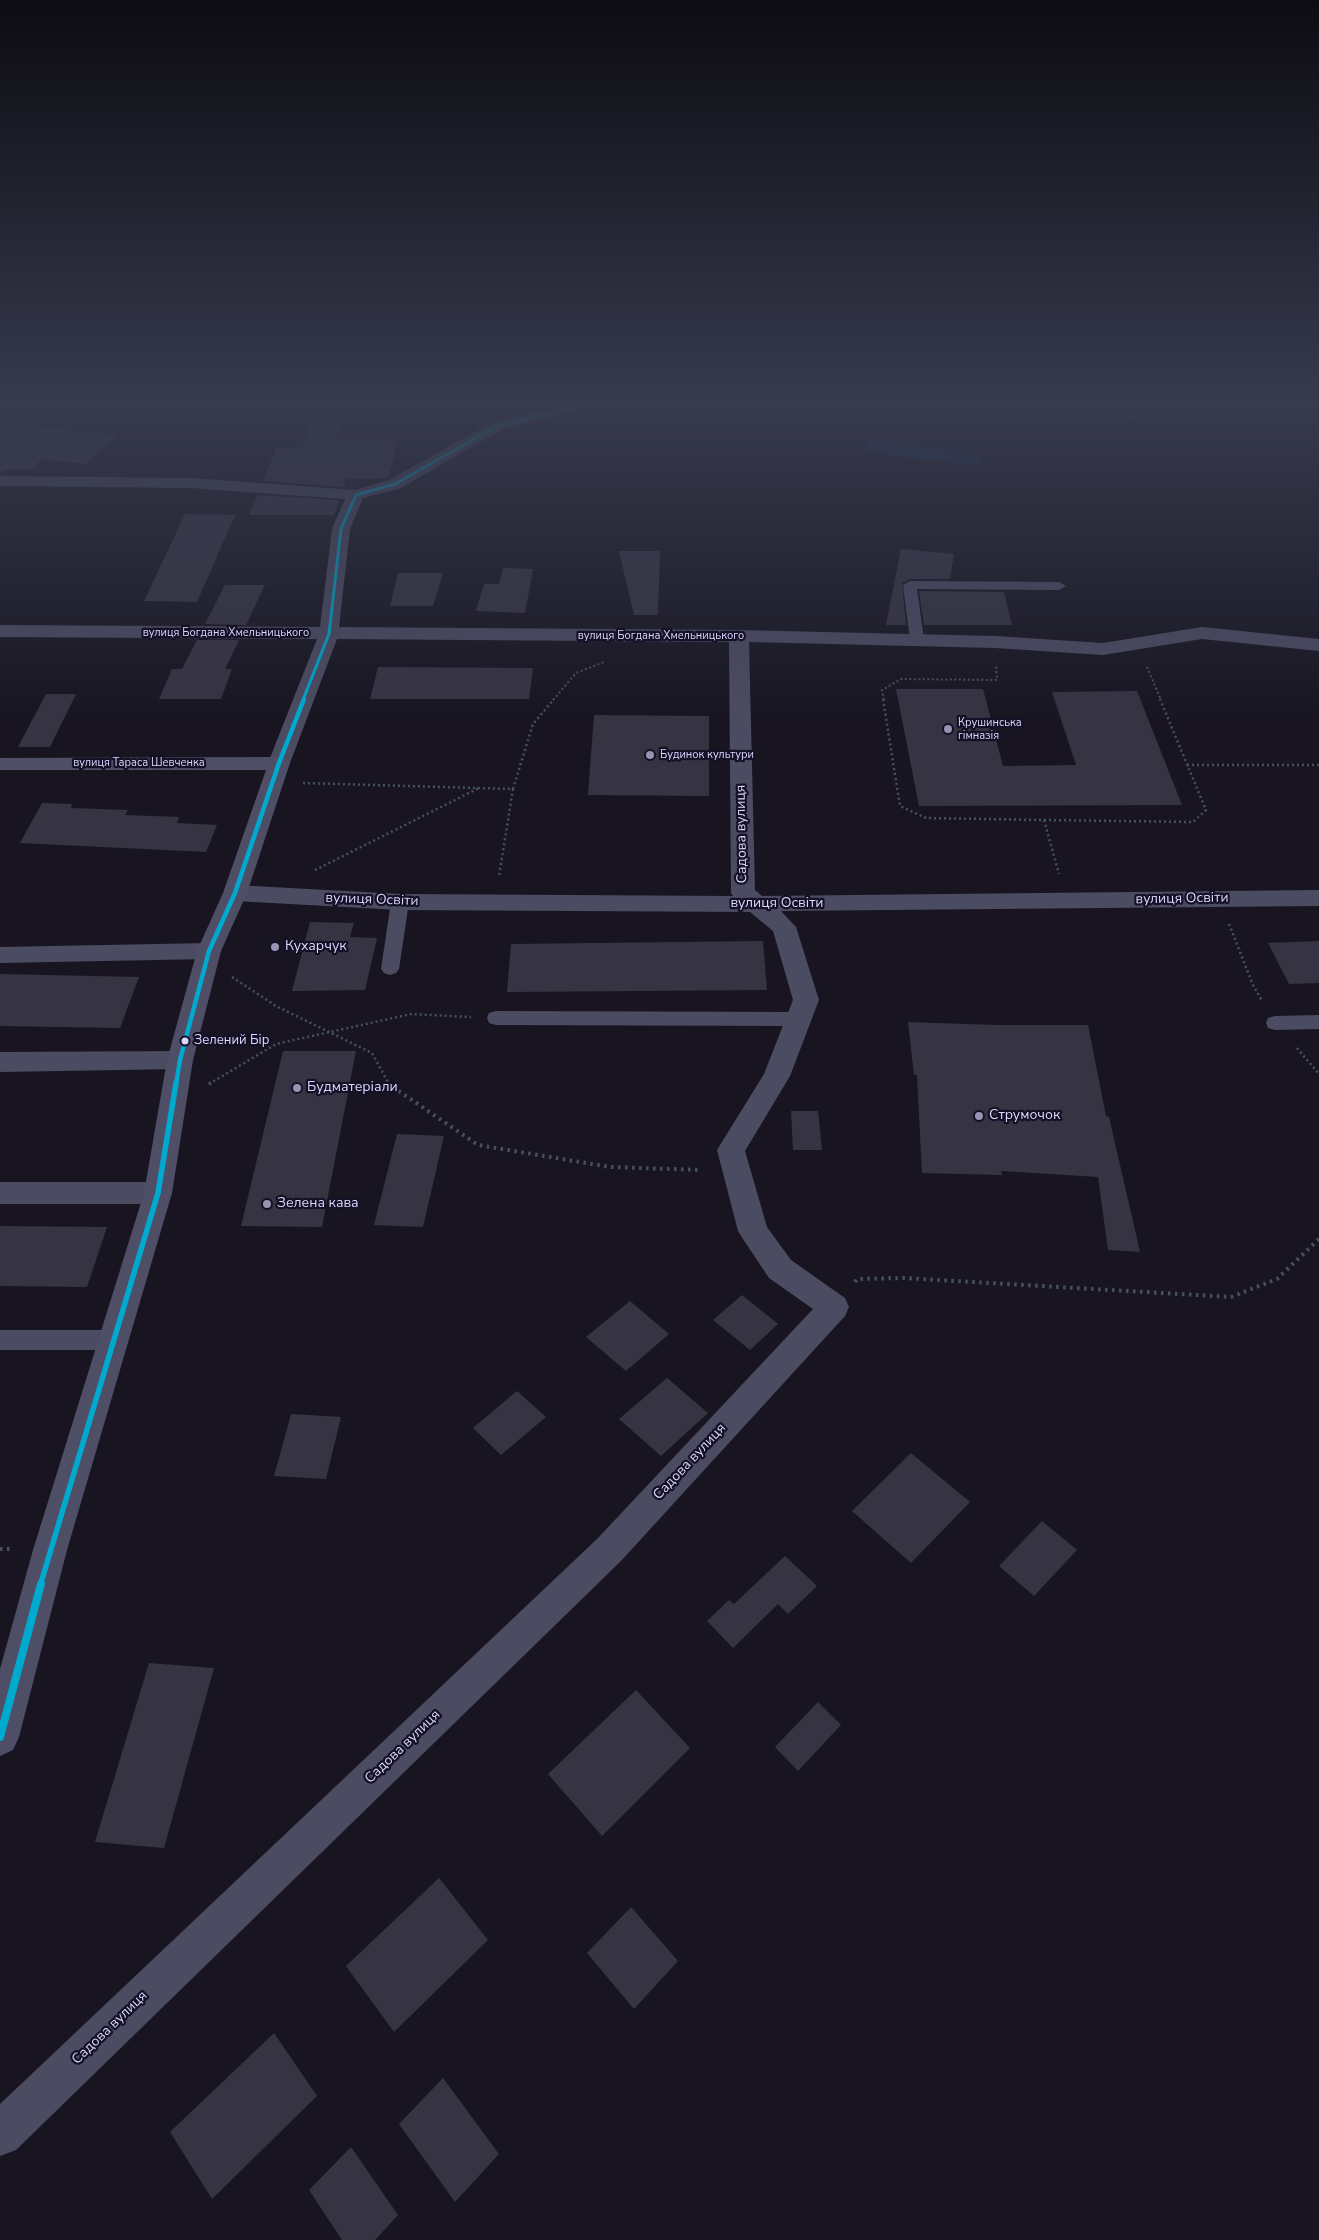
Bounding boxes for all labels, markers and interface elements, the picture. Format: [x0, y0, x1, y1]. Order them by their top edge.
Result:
street label: вулиця Богдана Хмельницького [143, 626, 309, 640]
street label: вулиця Богдана Хмельницького [578, 629, 744, 643]
place label: Крушинська гімназія [958, 716, 1022, 742]
marker: Крушинська гімназія [942, 723, 954, 735]
place label: Будинок культури [660, 748, 754, 762]
marker: Будинок культури [644, 749, 656, 761]
street label: вулиця Тараса Шевченка [73, 756, 205, 770]
street label: Садова вулиця [733, 785, 751, 883]
street label: вулиця Освіти [325, 890, 419, 910]
street label: вулиця Освіти [1135, 890, 1229, 908]
street label: вулиця Освіти [730, 896, 824, 912]
place label: Кухарчук [285, 939, 347, 955]
marker: Кухарчук [269, 941, 281, 953]
place label: Зелений Бір [194, 1033, 269, 1049]
marker: Зелений Бір [180, 1036, 190, 1046]
place label: Будматеріали [307, 1080, 398, 1096]
marker: Будматеріали [291, 1082, 303, 1094]
place label: Струмочок [989, 1108, 1060, 1124]
marker: Струмочок [973, 1110, 985, 1122]
place label: Зелена кава [277, 1196, 359, 1212]
marker: Зелена кава [261, 1198, 273, 1210]
street label: Садова вулиця [650, 1420, 730, 1504]
street label: Садова вулиця [362, 1707, 444, 1787]
street label: Садова вулиця [69, 1988, 151, 2068]

